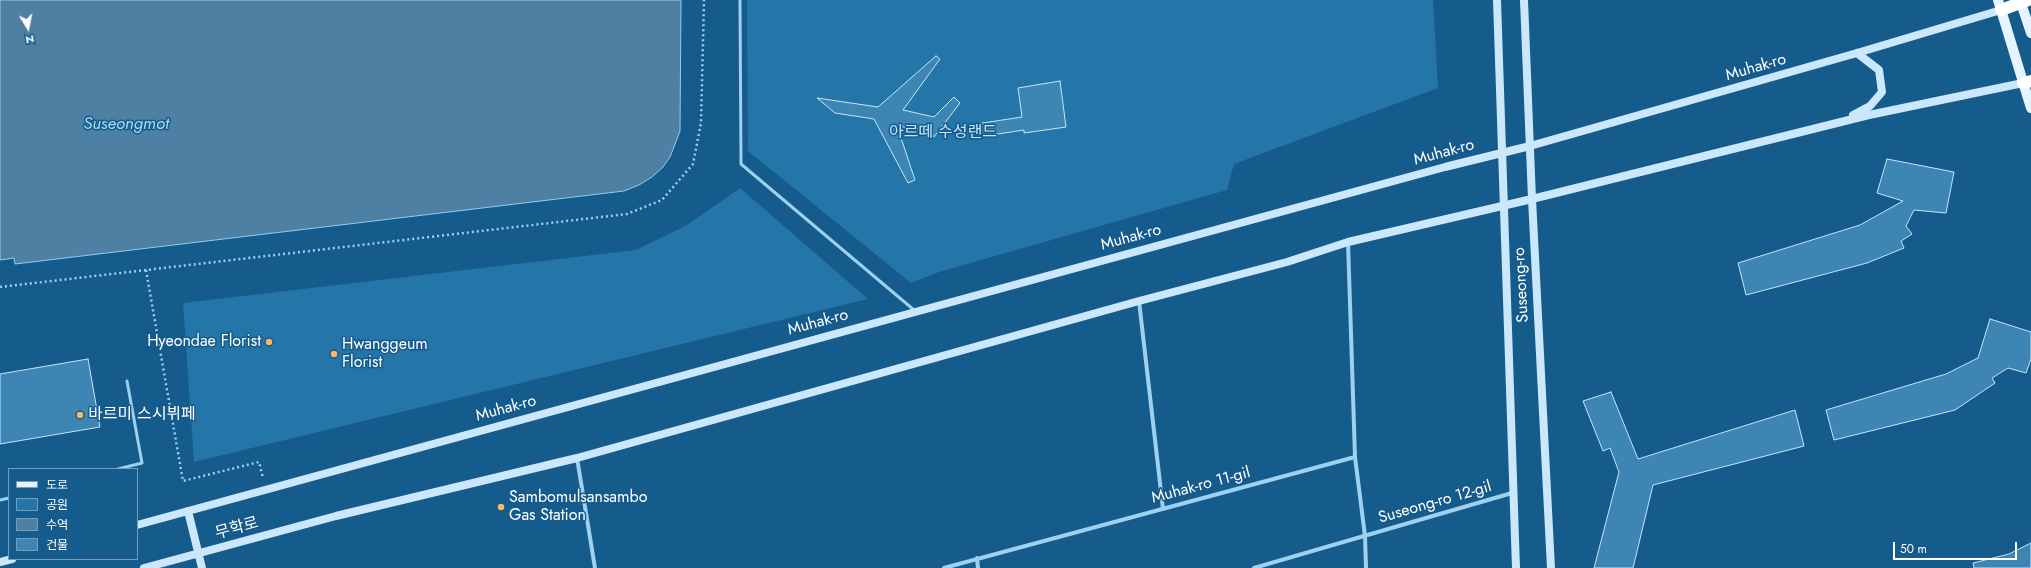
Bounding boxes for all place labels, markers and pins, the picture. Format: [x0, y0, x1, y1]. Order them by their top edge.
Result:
place label: Hyeondae Florist [147, 332, 261, 352]
place label: Hwanggeum Florist [342, 335, 428, 373]
marker: Hyeondae Florist [264, 337, 274, 347]
marker: Hwanggeum Florist [329, 349, 339, 359]
place label: 바르미 스시뷔페 [88, 405, 196, 425]
marker: 바르미 스시뷔페 [75, 410, 85, 420]
place label: Sambomulsansambo Gas Station [509, 488, 647, 526]
marker: Sambomulsansambo Gas Station [496, 502, 506, 512]

